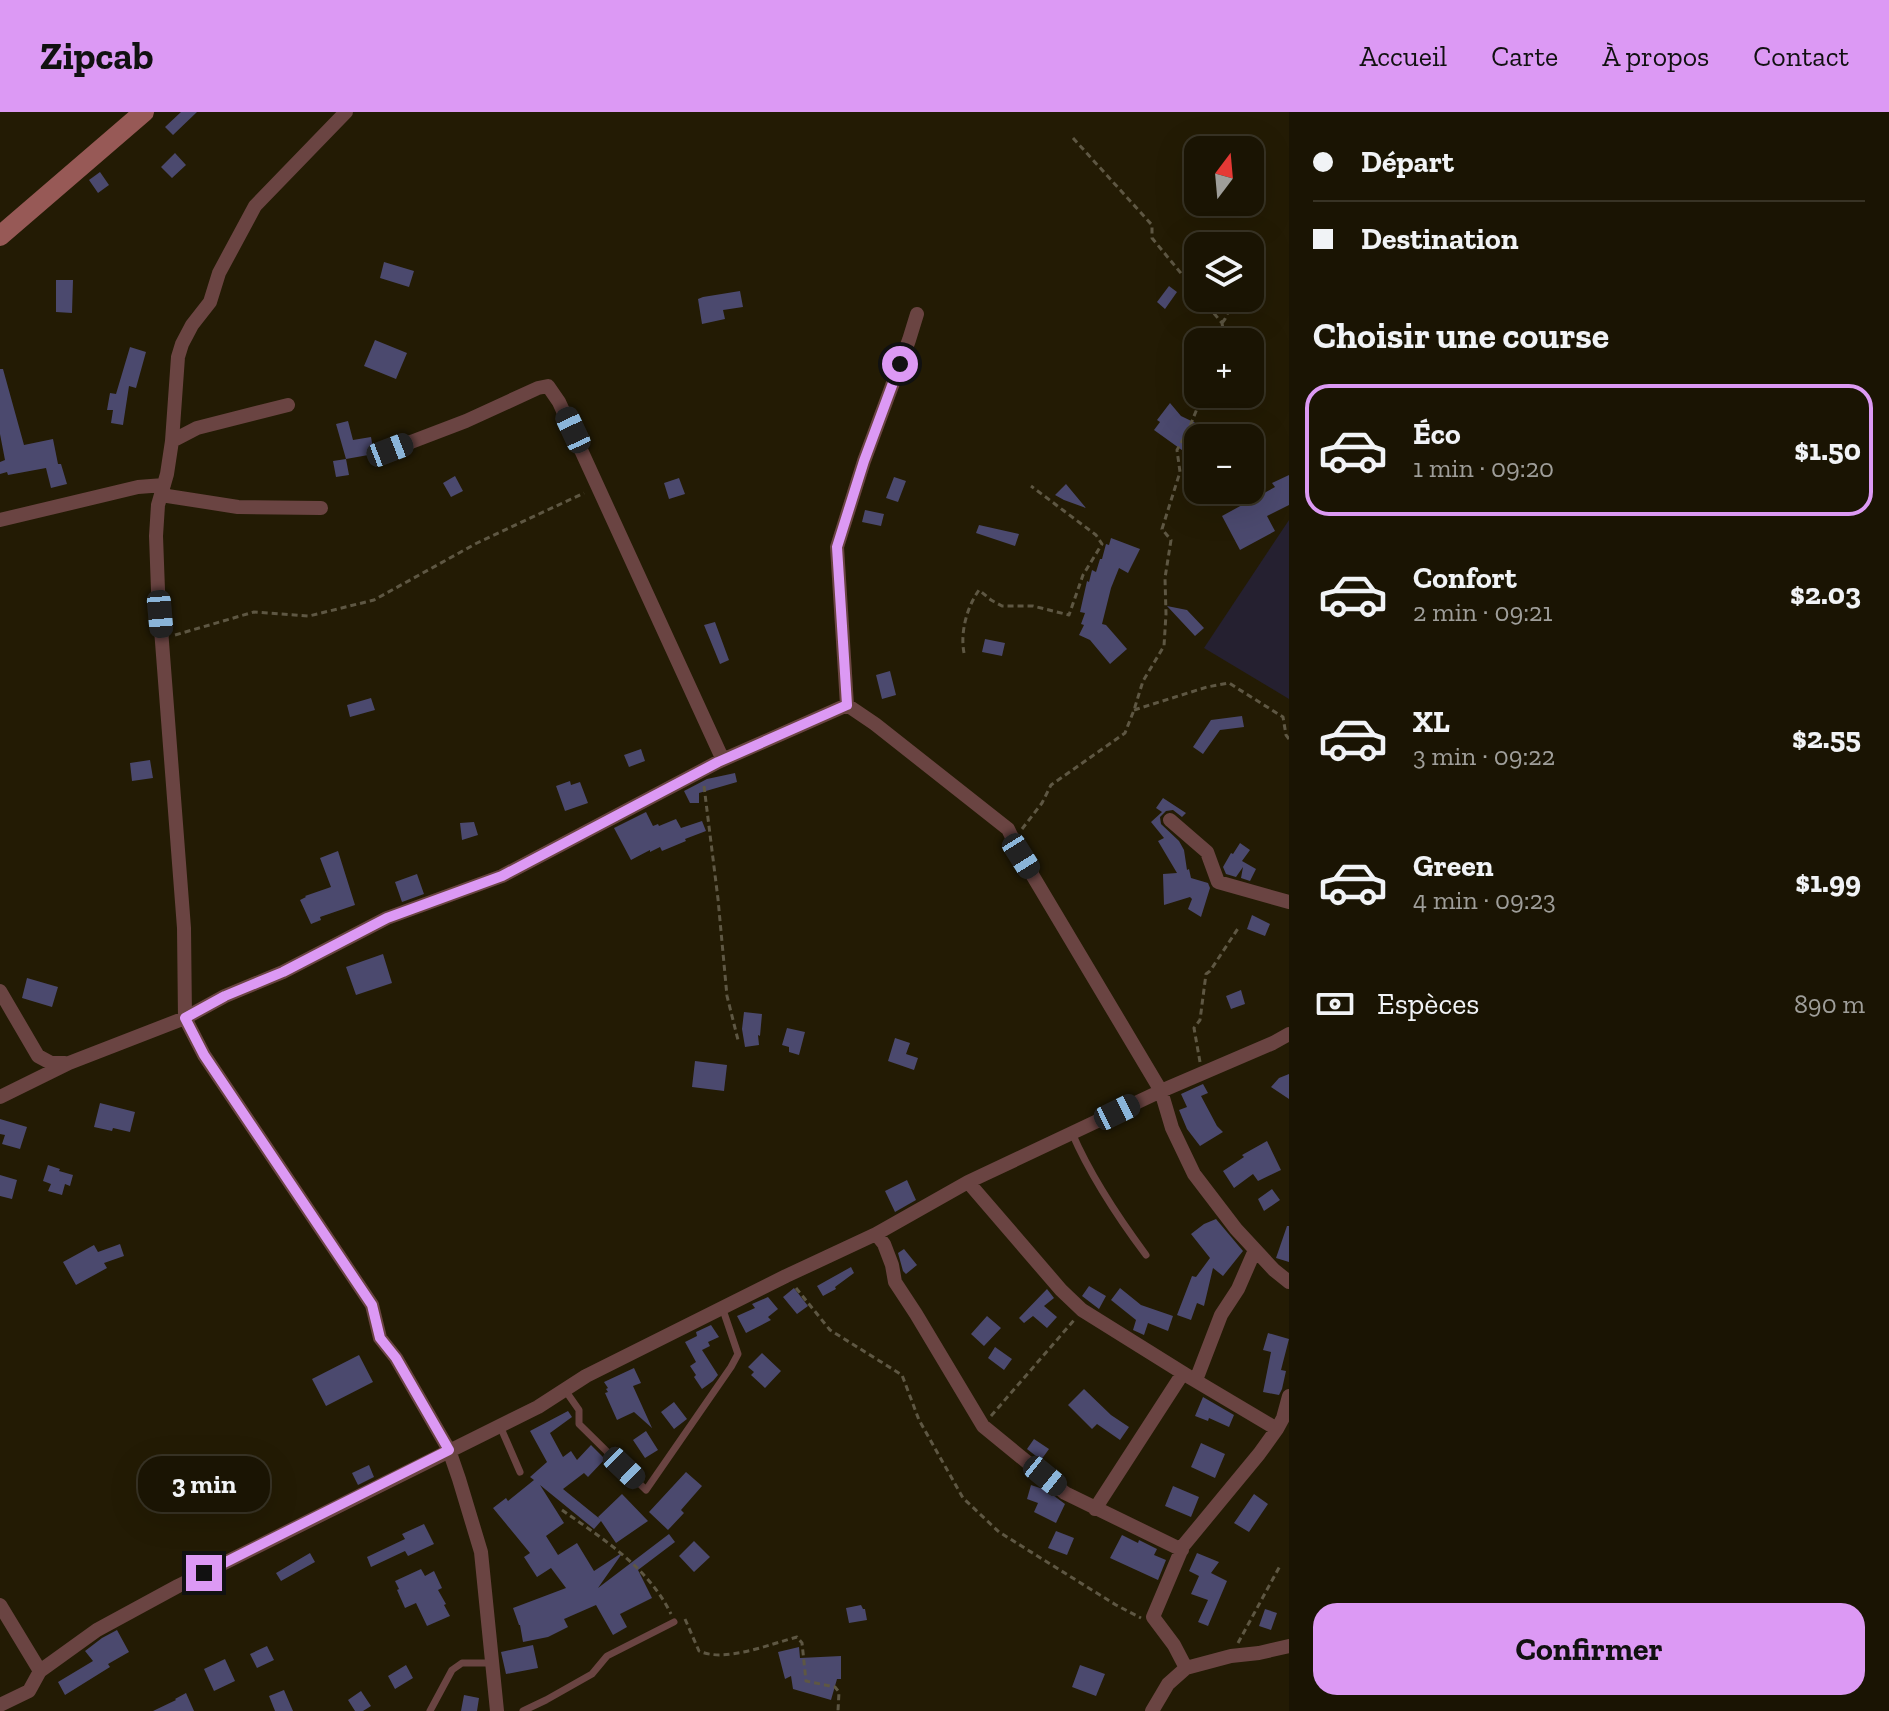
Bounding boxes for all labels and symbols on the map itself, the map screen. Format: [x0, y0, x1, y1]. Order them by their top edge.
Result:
north arrow [1184, 136, 1264, 216]
route start [882, 346, 918, 382]
car [552, 403, 594, 457]
car [363, 430, 417, 470]
car [146, 589, 174, 639]
car [998, 829, 1044, 883]
car [1090, 1091, 1144, 1133]
car [598, 1443, 650, 1493]
car [1019, 1452, 1071, 1500]
callout: 3 min [138, 1457, 270, 1513]
route end [186, 1555, 222, 1591]

